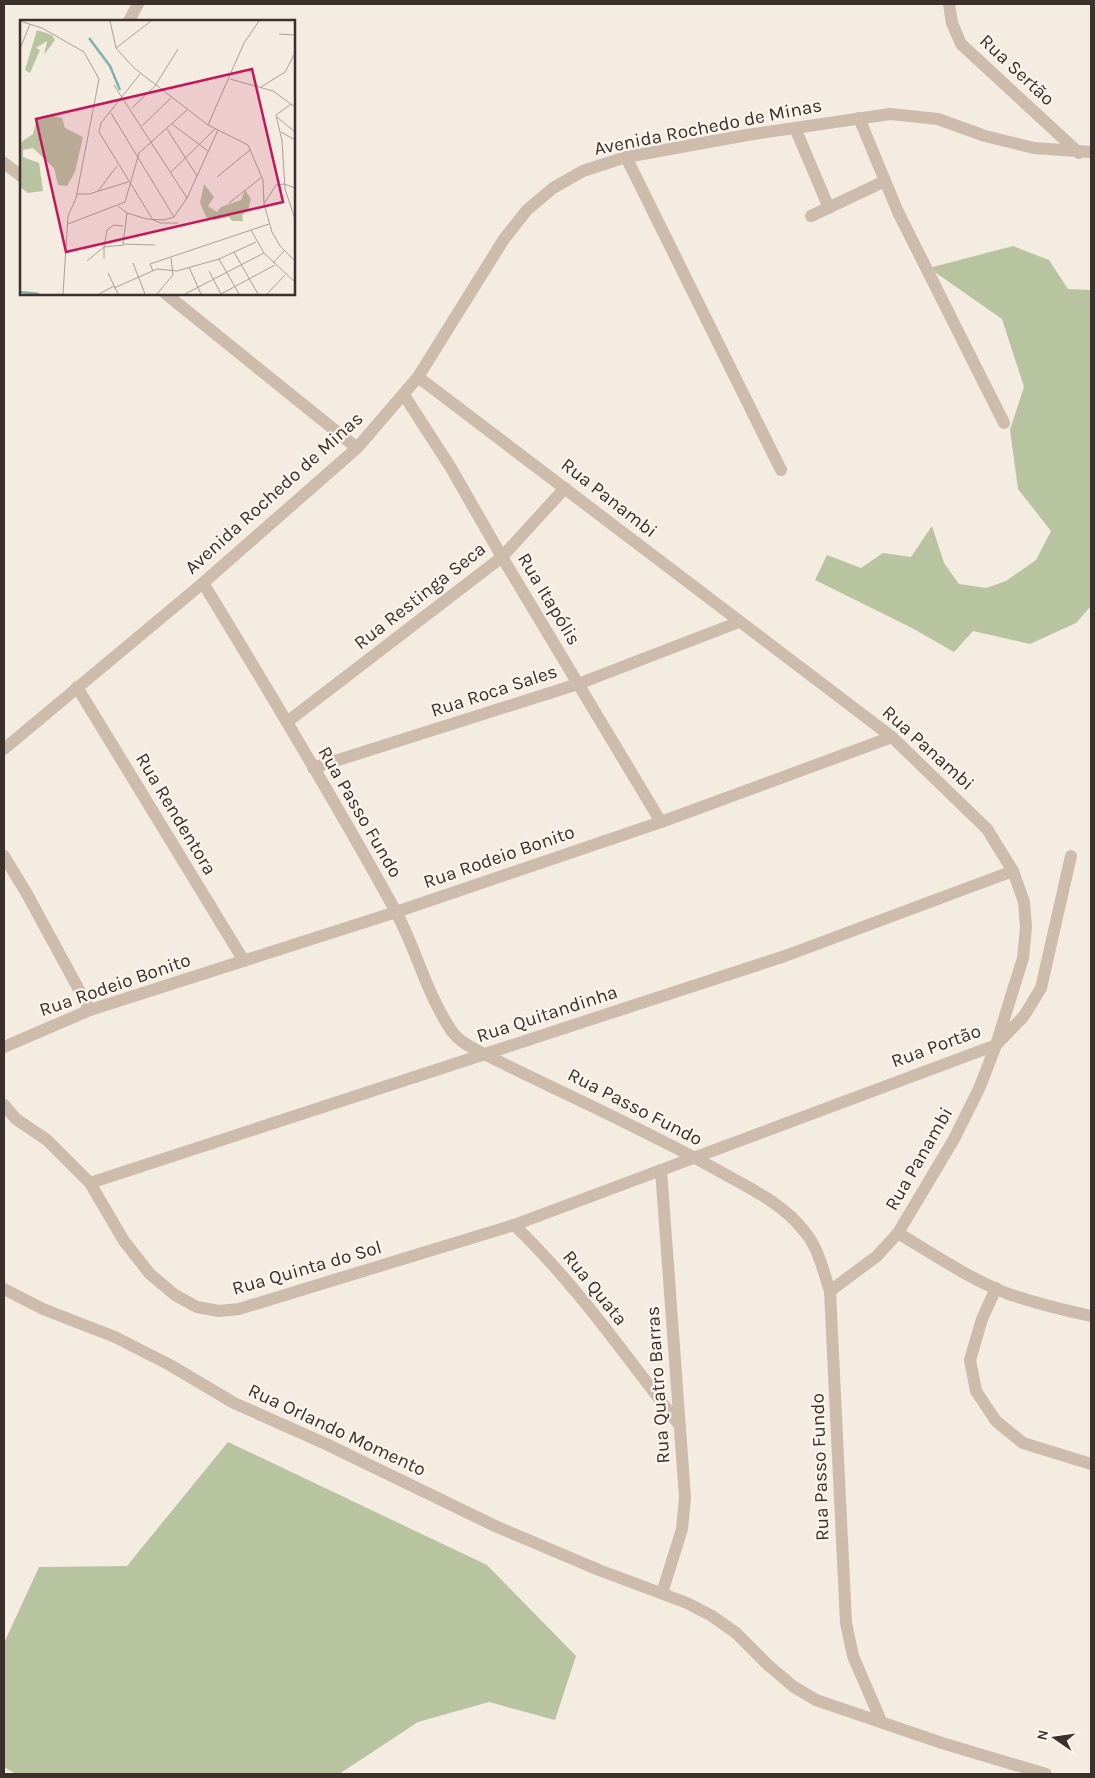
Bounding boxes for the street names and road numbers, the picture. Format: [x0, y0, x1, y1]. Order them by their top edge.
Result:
street label: Rua Sertão [975, 30, 1059, 110]
street label: Avenida Rochedo de Minas [592, 94, 824, 160]
street label: Avenida Rochedo de Minas [181, 407, 367, 579]
street label: Rua Panambi [557, 454, 661, 542]
street label: Rua Restinga Seca [350, 538, 490, 654]
street label: Rua Itapólis [513, 549, 585, 649]
street label: Rua Roca Sales [428, 660, 560, 722]
street label: Rua Panambi [878, 701, 978, 795]
street label: Rua Passo Fundo [313, 742, 407, 882]
street label: Rua Rendentora [131, 749, 221, 879]
street label: Rua Rodeio Bonito [420, 821, 578, 893]
street label: Rua Rodeio Bonito [36, 949, 194, 1021]
street label: Rua Quitandinha [474, 981, 620, 1047]
street label: Rua Portão [888, 1020, 984, 1072]
street label: Rua Passo Fundo [564, 1064, 706, 1150]
street label: Rua Panambi [881, 1103, 957, 1215]
street label: Rua Quinta do Sol [230, 1236, 384, 1300]
street label: Rua Quata [558, 1246, 632, 1330]
street label: Rua Quatro Barras [642, 1306, 674, 1464]
street label: Rua Orlando Momento [245, 1379, 429, 1481]
street label: Rua Passo Fundo [806, 1393, 834, 1541]

